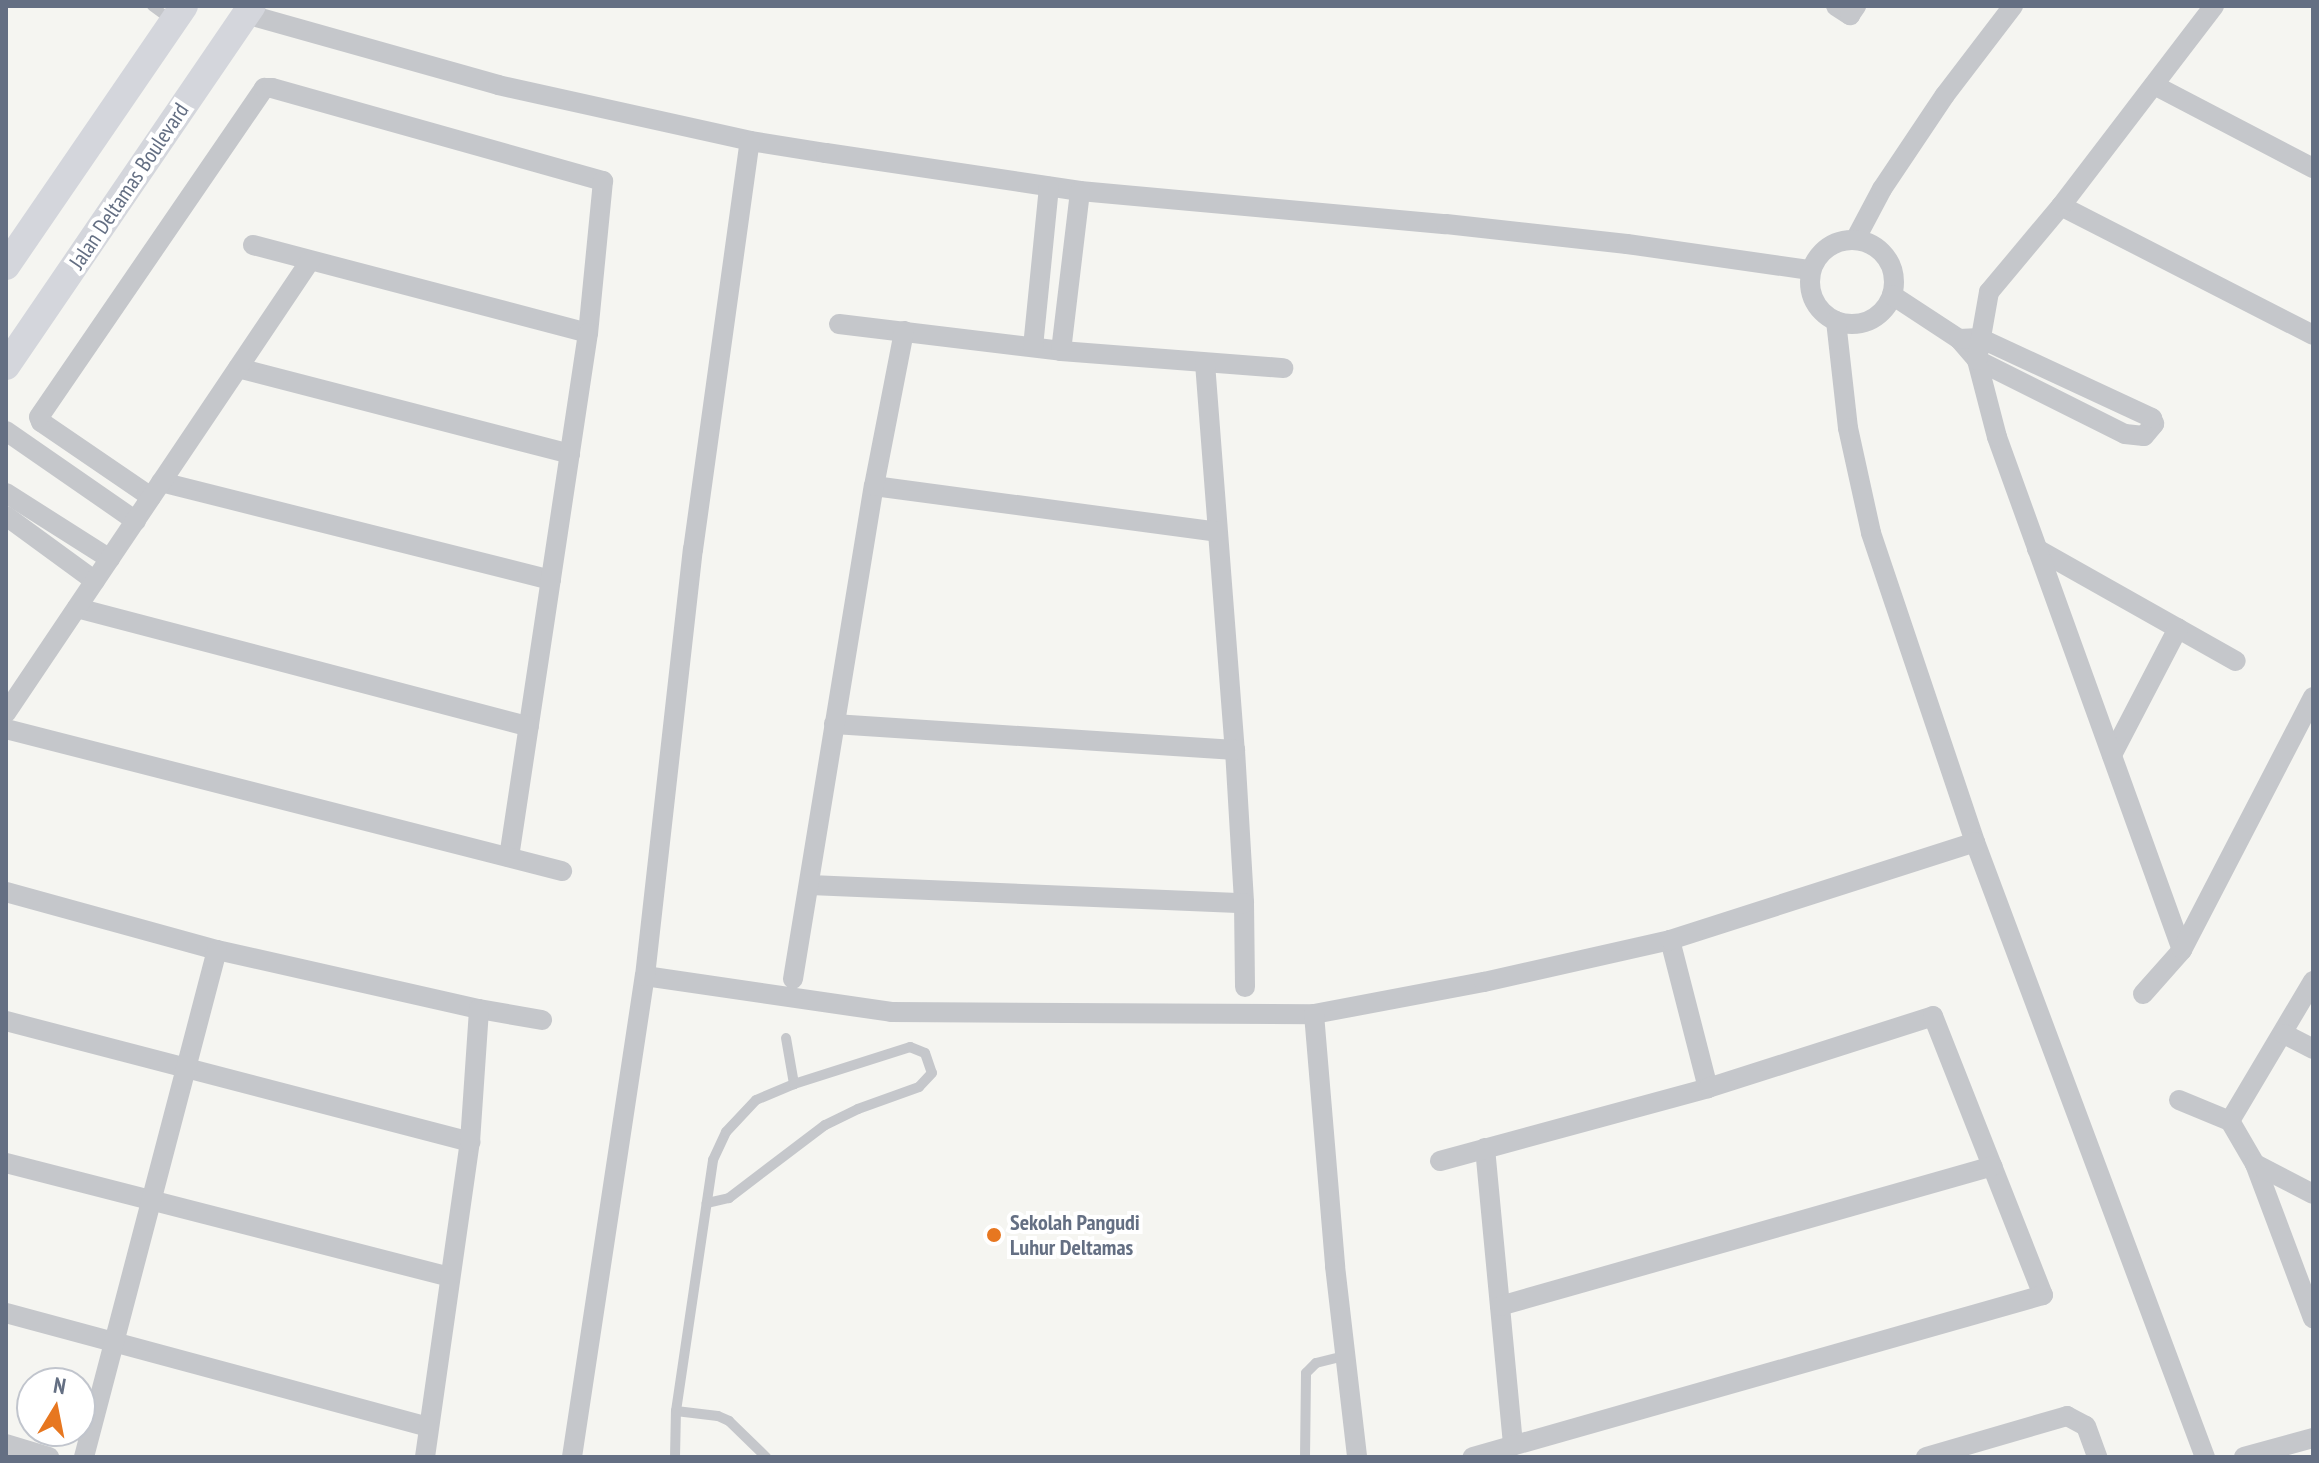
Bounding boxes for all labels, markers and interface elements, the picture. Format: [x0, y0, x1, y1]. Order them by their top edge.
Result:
street label: Jalan Deltamas Boulevard [64, 98, 194, 274]
place label: Sekolah Pangudi Luhur Deltamas [1010, 1209, 1140, 1260]
marker: Sekolah Pangudi Luhur Deltamas [985, 1226, 1003, 1244]
north arrow [16, 1367, 96, 1447]
text: N [52, 1371, 68, 1400]

